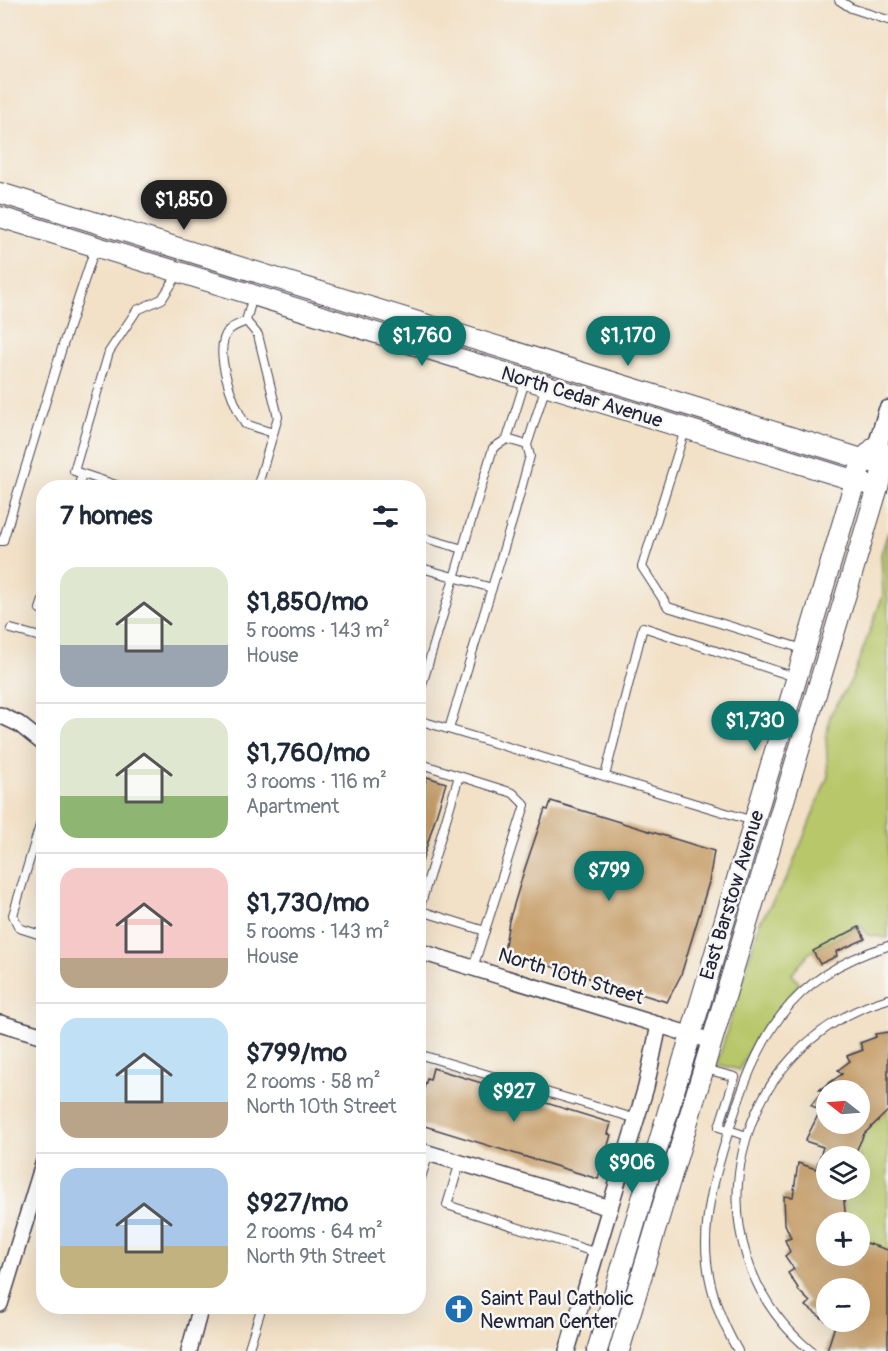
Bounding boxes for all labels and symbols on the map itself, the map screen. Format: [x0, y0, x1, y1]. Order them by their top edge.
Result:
pin: $1,850 [135, 180, 233, 231]
pin: $1,760 [373, 316, 471, 367]
pin: $1,170 [579, 316, 677, 367]
street label: North Cedar Avenue [498, 361, 666, 433]
pin: $1,730 [706, 701, 804, 752]
street label: East Barstow Avenue [694, 807, 770, 983]
pin: $799 [573, 851, 645, 902]
street label: North 10th Street [495, 942, 648, 1010]
pin: $927 [478, 1072, 550, 1123]
north arrow [816, 1080, 870, 1134]
pin: $906 [596, 1143, 668, 1194]
place label: Saint Paul Catholic Newman Center [480, 1286, 634, 1334]
church icon: Saint Paul Catholic Newman Center [443, 1293, 475, 1325]

